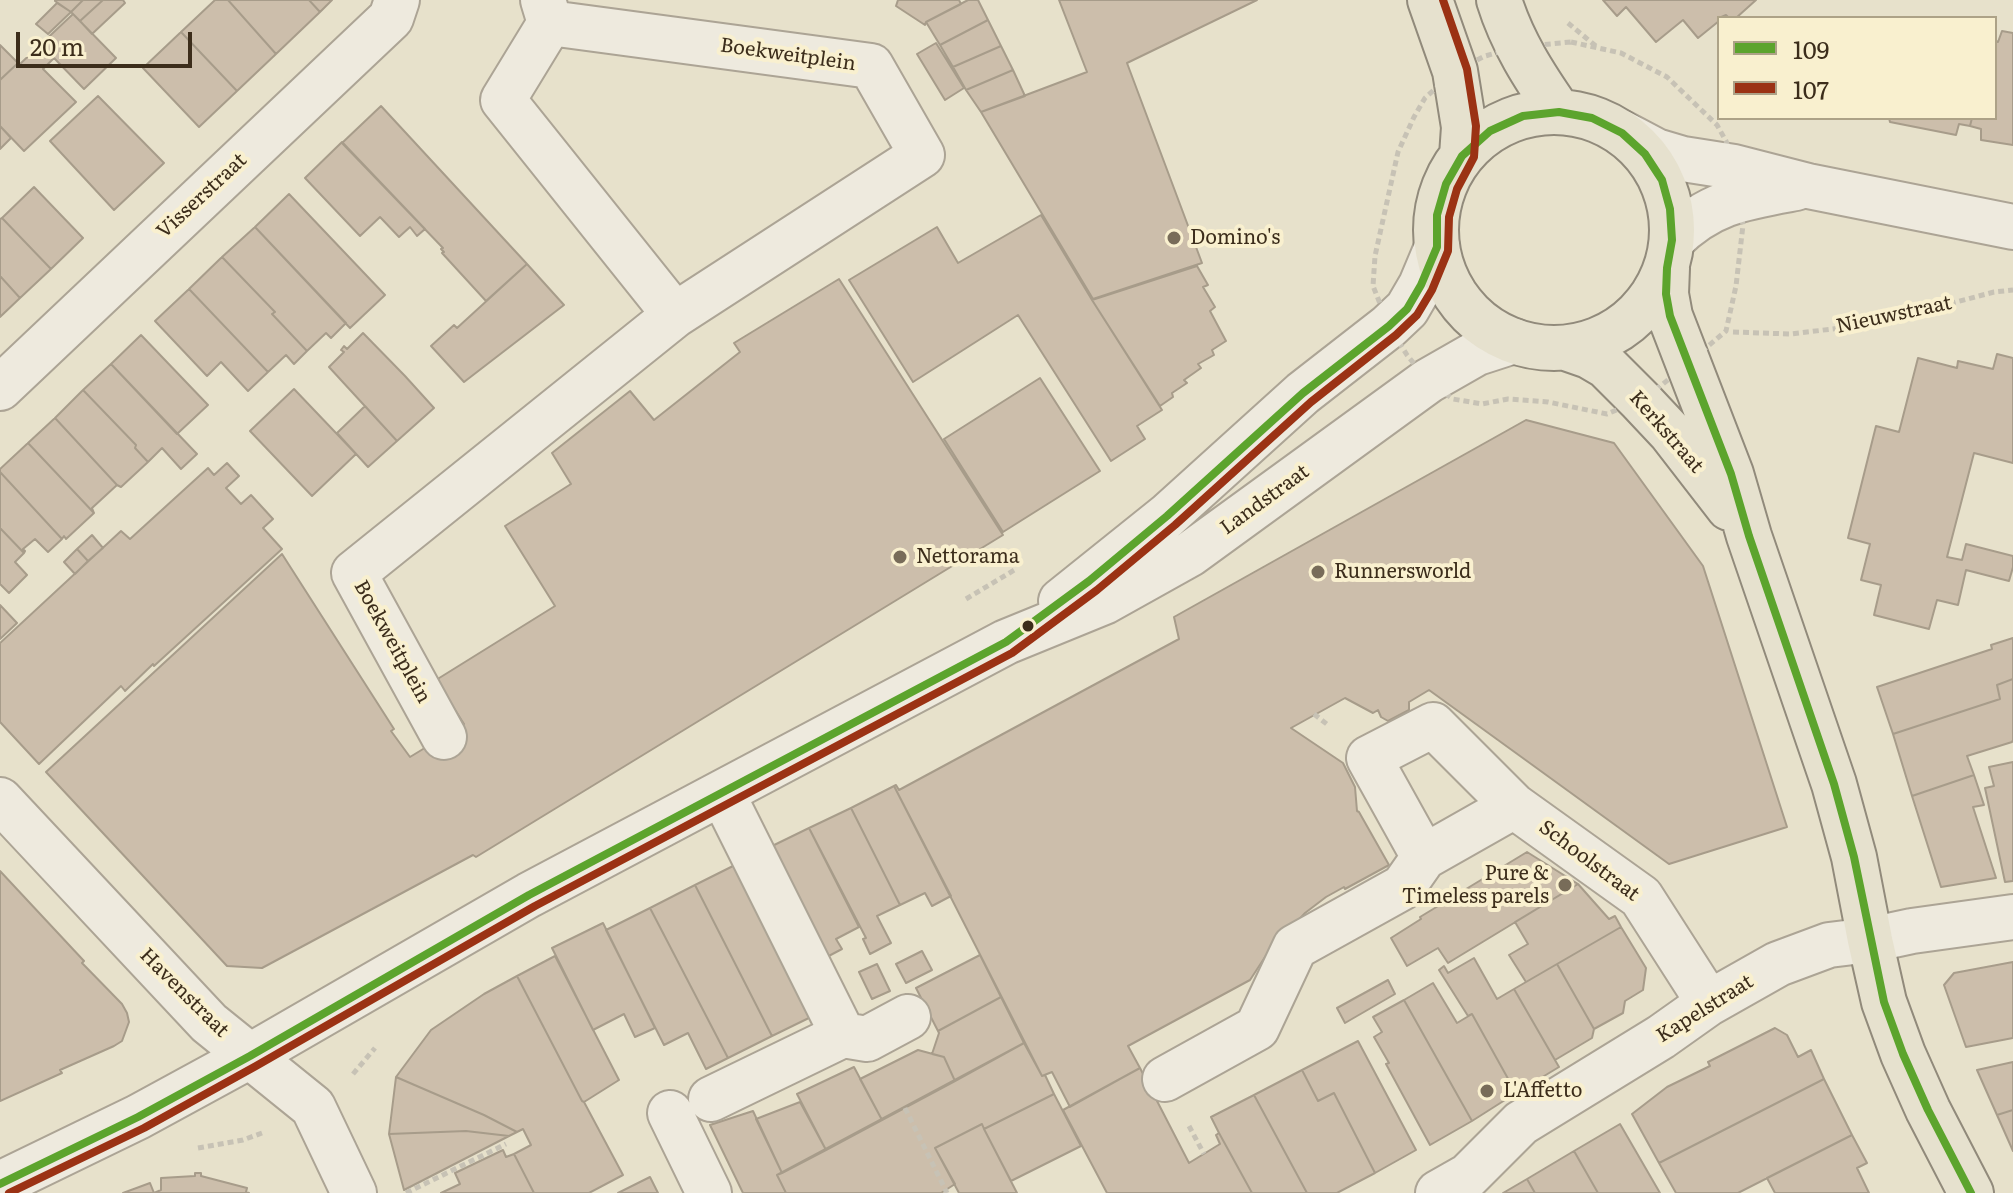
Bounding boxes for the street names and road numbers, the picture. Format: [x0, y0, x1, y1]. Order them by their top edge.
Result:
street label: Boekweitplein [719, 34, 857, 76]
street label: Visserstraat [152, 148, 252, 244]
street label: Nieuwstraat [1834, 291, 1954, 339]
street label: Kerkstraat [1624, 386, 1708, 478]
street label: Landstraat [1216, 460, 1314, 540]
street label: Boekweitplein [348, 576, 436, 708]
street label: Schoolstraat [1534, 815, 1644, 907]
street label: Havenstraat [134, 943, 234, 1043]
street label: Kapelstraat [1652, 970, 1758, 1048]

